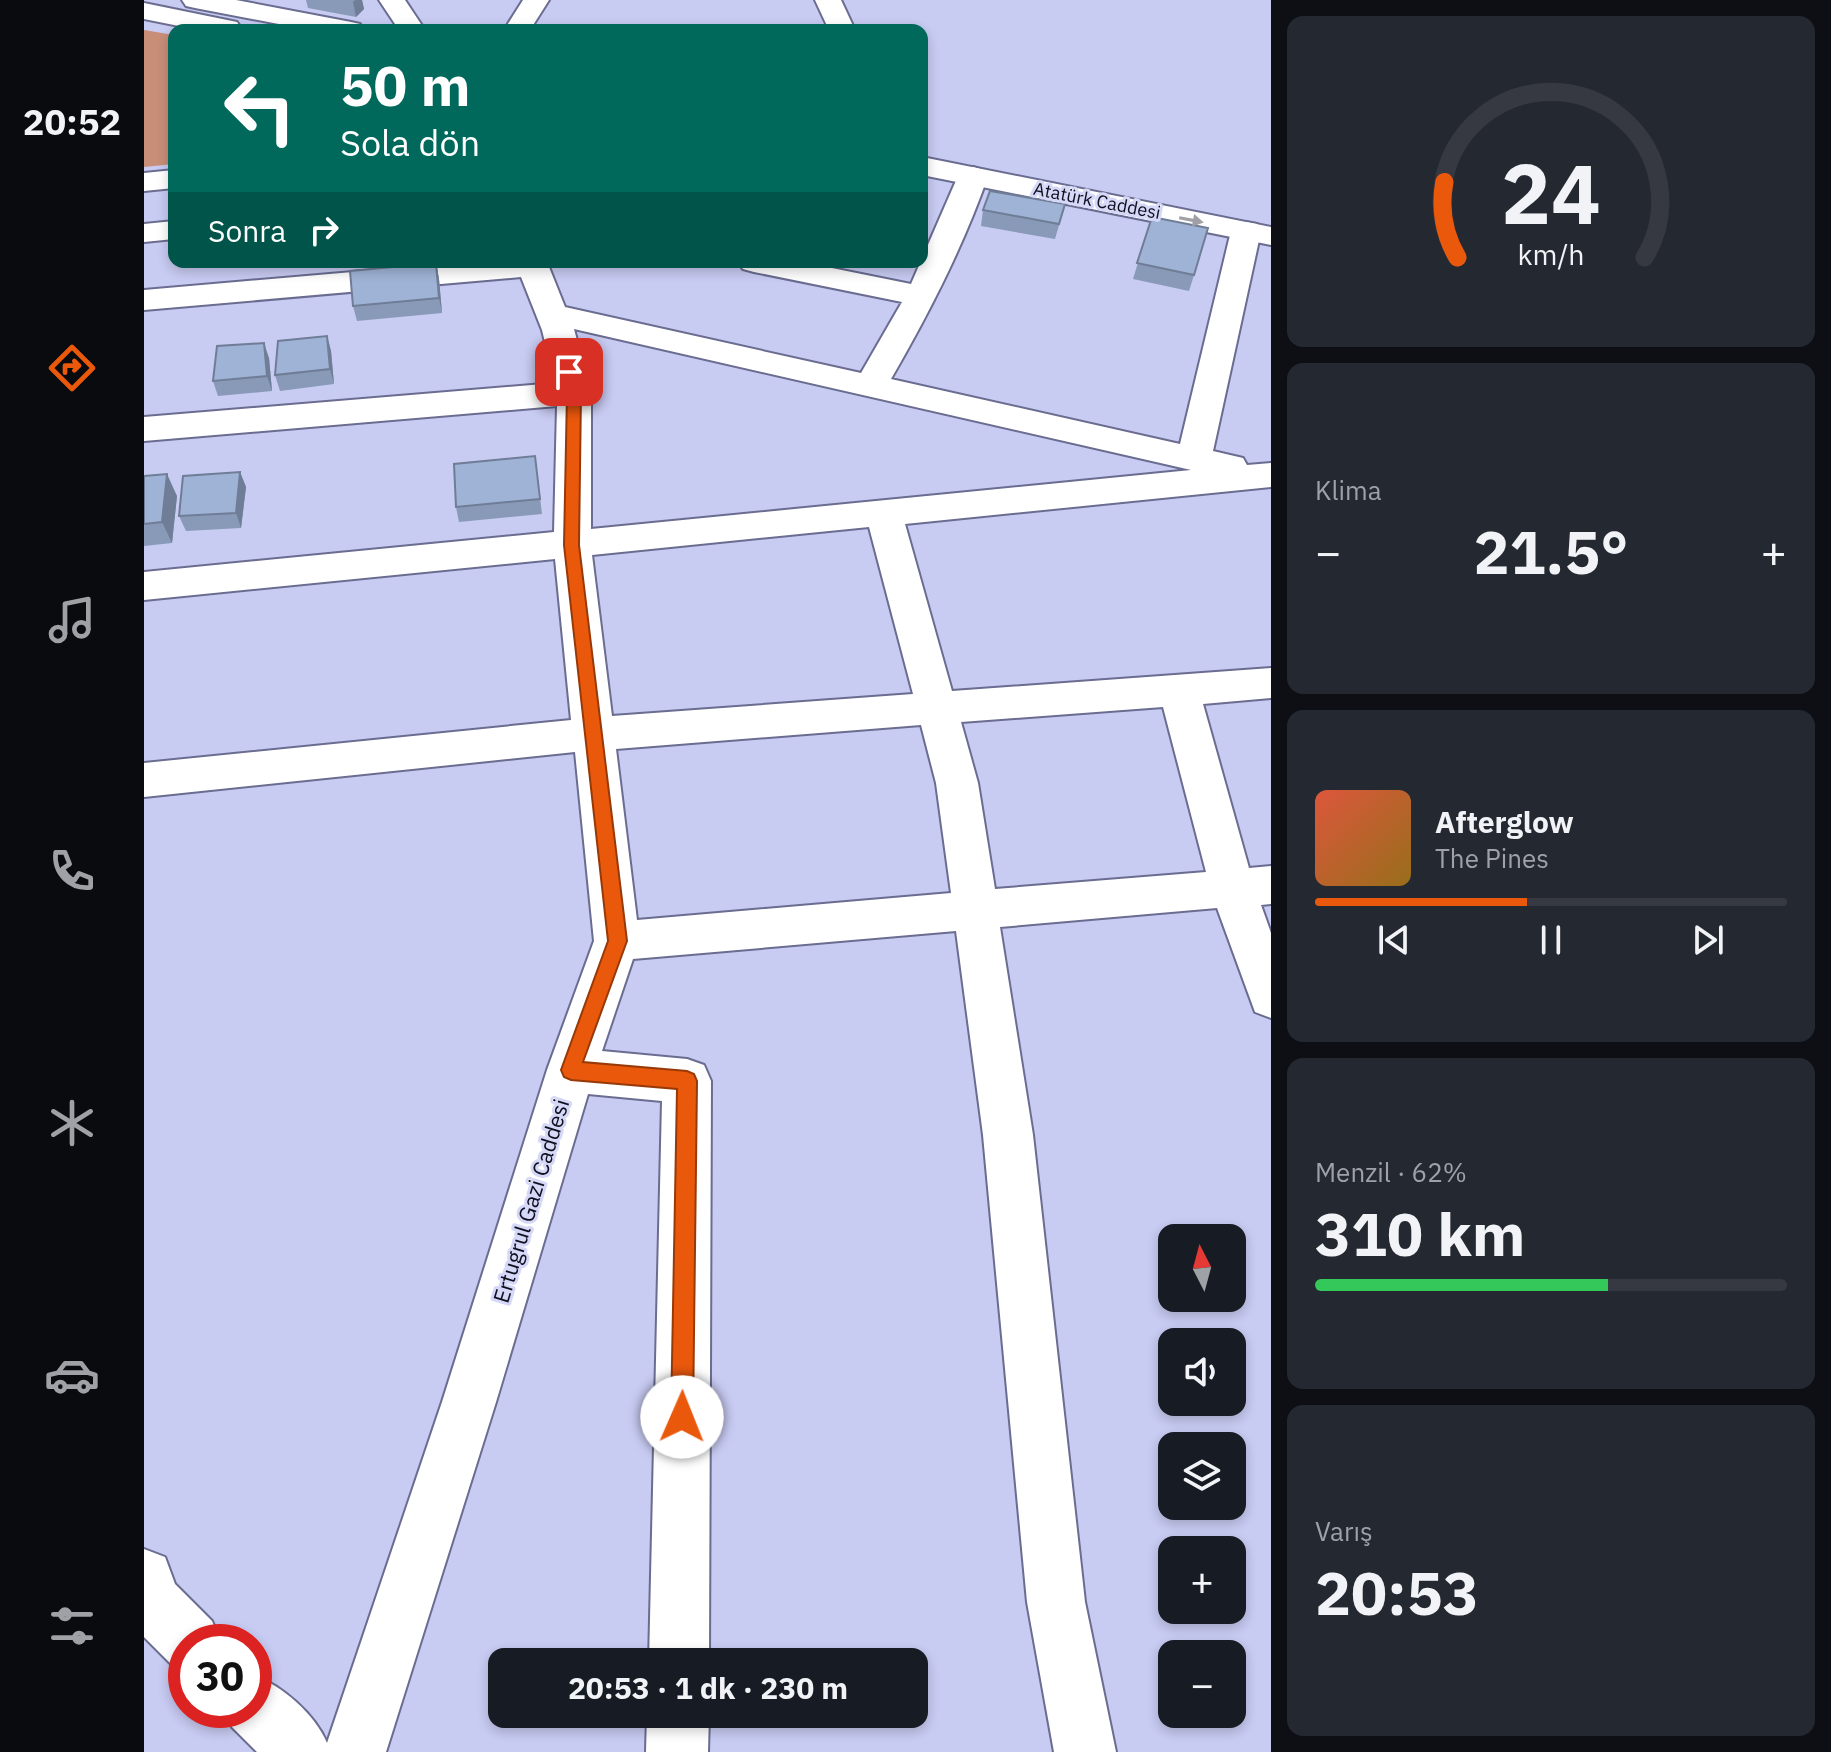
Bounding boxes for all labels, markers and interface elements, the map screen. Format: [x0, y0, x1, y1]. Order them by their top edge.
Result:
text: 50 m [340, 49, 470, 121]
icon: left [208, 56, 312, 160]
text: 20:52 [23, 98, 121, 145]
text: Sola dön [340, 119, 480, 166]
text: 24 [1501, 138, 1601, 246]
street label: Atatürk Caddesi [1032, 177, 1163, 224]
icon: right [302, 208, 346, 252]
text: Sonra [208, 211, 286, 250]
one-way arrow [1178, 214, 1203, 226]
text: km/h [1517, 236, 1585, 273]
pin [535, 338, 603, 406]
icon: directions [44, 340, 100, 396]
icon: arrive [547, 350, 591, 394]
text: Klima [1315, 473, 1382, 507]
text: 21.5° [1474, 512, 1628, 591]
text: − [1315, 523, 1341, 580]
text: + [1761, 523, 1787, 580]
icon: music [44, 592, 100, 648]
text: Afterglow [1435, 802, 1574, 841]
text: The Pines [1435, 841, 1549, 875]
icon: phone [44, 843, 100, 899]
icon: previous [1372, 918, 1416, 962]
icon: pause [1529, 918, 1573, 962]
icon: next [1686, 918, 1730, 962]
icon: climate [44, 1095, 100, 1151]
street label: Ertugrul Gazi Caddesi [486, 1095, 575, 1306]
text: Menzil · 62% [1315, 1155, 1467, 1189]
text: 310 km [1315, 1194, 1525, 1273]
north arrow [1158, 1224, 1246, 1312]
map controls [1158, 1224, 1246, 1728]
button: sound [1158, 1328, 1246, 1416]
icon: car [44, 1347, 100, 1403]
position arrow [640, 1375, 724, 1459]
button: layers [1158, 1432, 1246, 1520]
text: Varış [1315, 1514, 1373, 1548]
button: + [1158, 1536, 1246, 1624]
text: 20:53 [1315, 1553, 1479, 1632]
icon: filters [44, 1598, 100, 1654]
speed limit sign: 30 [168, 1624, 272, 1728]
button: − [1158, 1640, 1246, 1728]
text: 20:53 · 1 dk · 230 m [568, 1668, 848, 1707]

